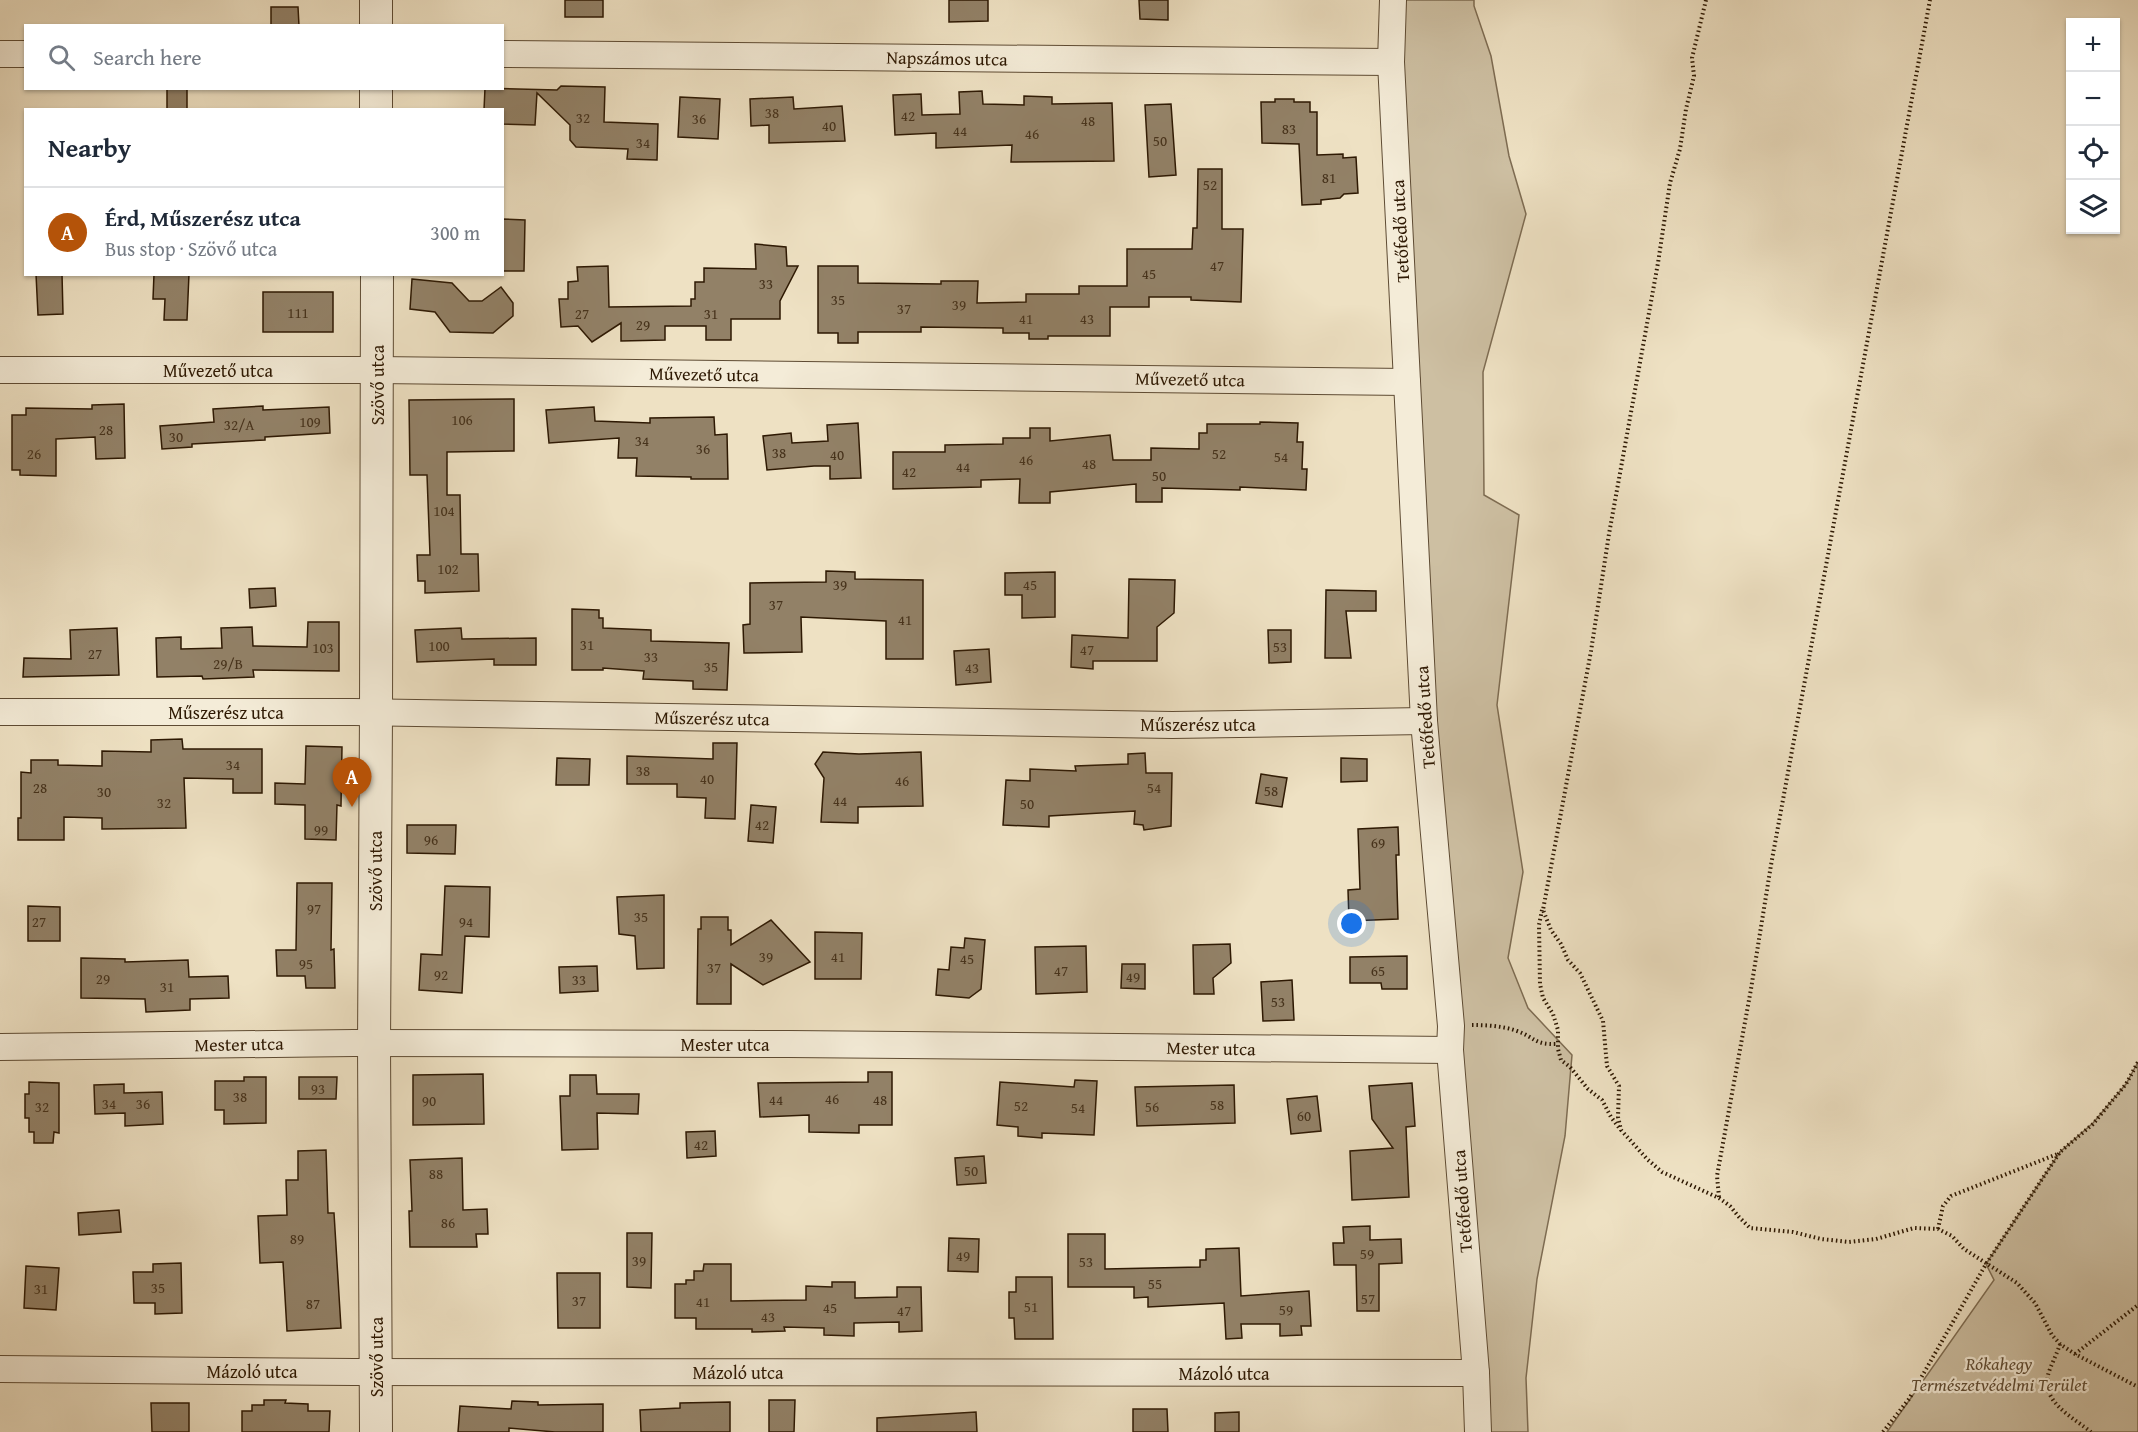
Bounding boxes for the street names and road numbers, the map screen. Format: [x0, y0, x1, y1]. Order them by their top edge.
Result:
street label: Napszámos utca [886, 43, 1008, 73]
street label: Tetőfedő utca [1384, 178, 1416, 283]
street label: Szövő utca [364, 344, 391, 425]
street label: Művezető utca [163, 357, 273, 384]
street label: Művezető utca [649, 360, 760, 388]
street label: Művezető utca [1135, 365, 1246, 393]
street label: Tetőfedő utca [1408, 664, 1442, 769]
street label: Műszerész utca [168, 699, 284, 726]
street label: Műszerész utca [654, 703, 770, 733]
street label: Műszerész utca [1140, 711, 1256, 738]
street label: Szövő utca [362, 830, 389, 911]
street label: Mester utca [194, 1030, 284, 1058]
street label: Mester utca [680, 1031, 770, 1058]
street label: Mester utca [1166, 1034, 1256, 1062]
street label: Tetőfedő utca [1445, 1148, 1479, 1253]
street label: Szövő utca [363, 1316, 390, 1397]
street label: Mázoló utca [206, 1358, 298, 1385]
street label: Mázoló utca [692, 1359, 784, 1386]
street label: Mázoló utca [1178, 1360, 1270, 1387]

